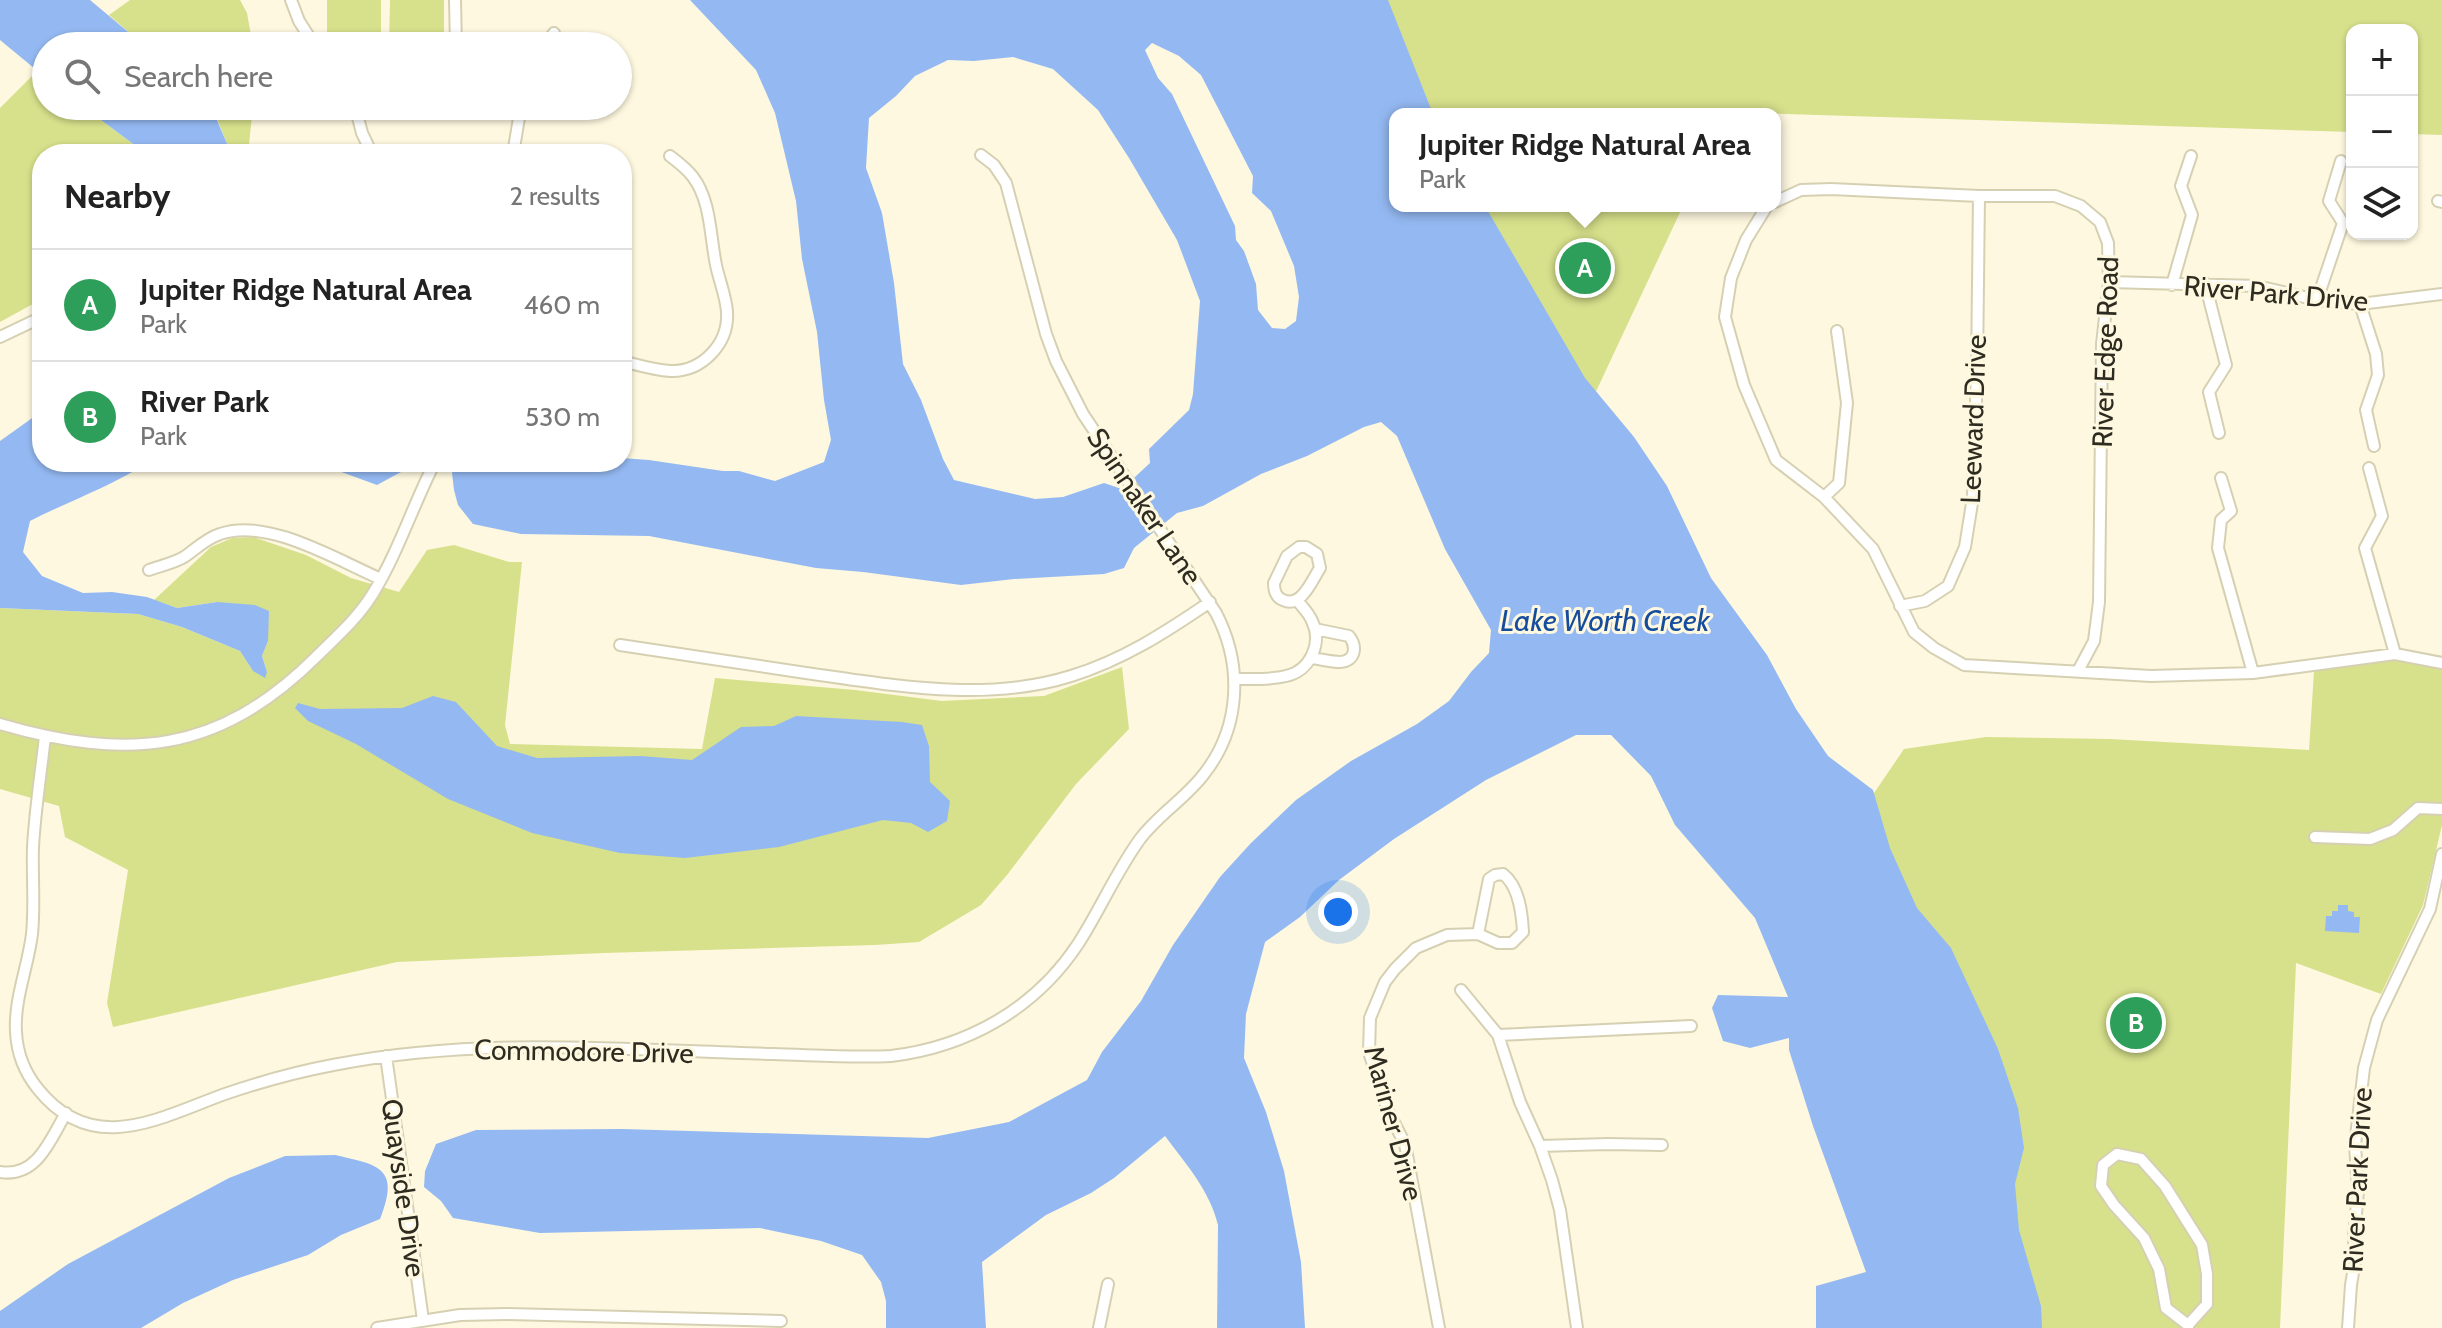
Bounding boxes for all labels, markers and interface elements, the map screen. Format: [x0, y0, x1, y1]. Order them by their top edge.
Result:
map controls [2346, 24, 2418, 240]
button: + [2346, 24, 2418, 96]
search box [32, 32, 632, 120]
icon: search [60, 54, 104, 98]
text: Search here [124, 58, 273, 95]
button: − [2346, 96, 2418, 168]
popup [1389, 108, 1781, 212]
text: Jupiter Ridge Natural Area [1419, 126, 1751, 163]
text: Park [1419, 163, 1466, 195]
button: layers [2346, 168, 2418, 240]
text: Nearby [64, 175, 171, 217]
text: 2 results [509, 180, 600, 212]
pin: A [1559, 238, 1611, 298]
street label: River Edge Road [2085, 256, 2125, 448]
street label: River Park Drive [2182, 268, 2370, 318]
text: Jupiter Ridge Natural Area [140, 271, 472, 308]
text: A [82, 289, 98, 321]
text: 460 m [523, 289, 600, 321]
text: Park [140, 308, 187, 340]
street label: Leeward Drive [1953, 334, 1993, 504]
text: River Park [140, 383, 269, 420]
text: B [82, 401, 98, 433]
text: 530 m [525, 401, 600, 433]
text: Park [140, 420, 187, 452]
street label: Spinnaker Lane [1080, 421, 1210, 591]
water label: Lake Worth Creek [1500, 602, 1711, 639]
your location [1318, 892, 1358, 932]
pin: B [2110, 993, 2162, 1053]
street label: Commodore Drive [474, 1032, 694, 1070]
street label: Mariner Drive [1357, 1042, 1431, 1204]
street label: River Park Drive [2335, 1087, 2379, 1273]
street label: Quayside Drive [375, 1097, 433, 1279]

